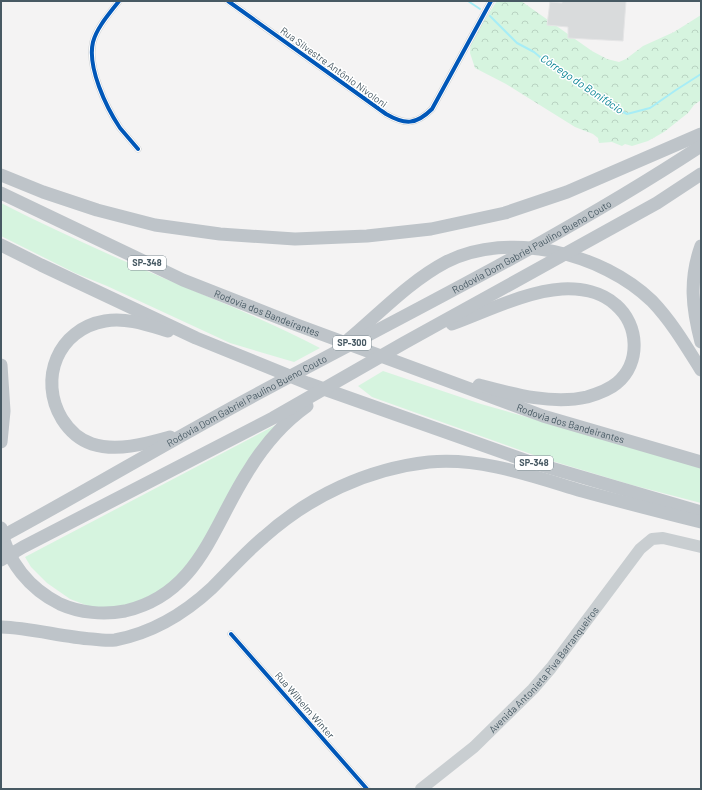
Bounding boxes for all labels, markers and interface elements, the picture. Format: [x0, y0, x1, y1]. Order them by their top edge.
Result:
street label: Rua Silvestre Antônio Nivoloni [278, 24, 390, 110]
water label: Córrego do Bonifácio [538, 51, 626, 116]
street label: Rodovia Dom Gabriel Paulino Bueno Couto [450, 197, 614, 296]
road number: SP-348 [128, 256, 166, 270]
street label: Rodovia dos Bandeirantes [213, 287, 322, 339]
road number: SP-300 [333, 336, 371, 350]
street label: Rodovia Dom Gabriel Paulino Bueno Couto [164, 352, 329, 449]
street label: Rodovia dos Bandeirantes [515, 401, 626, 445]
road number: SP-348 [515, 456, 553, 470]
street label: Avenida Antonieta Piva Barranqueiros [486, 604, 601, 735]
street label: Rua Wilhelm Winter [273, 669, 338, 741]

